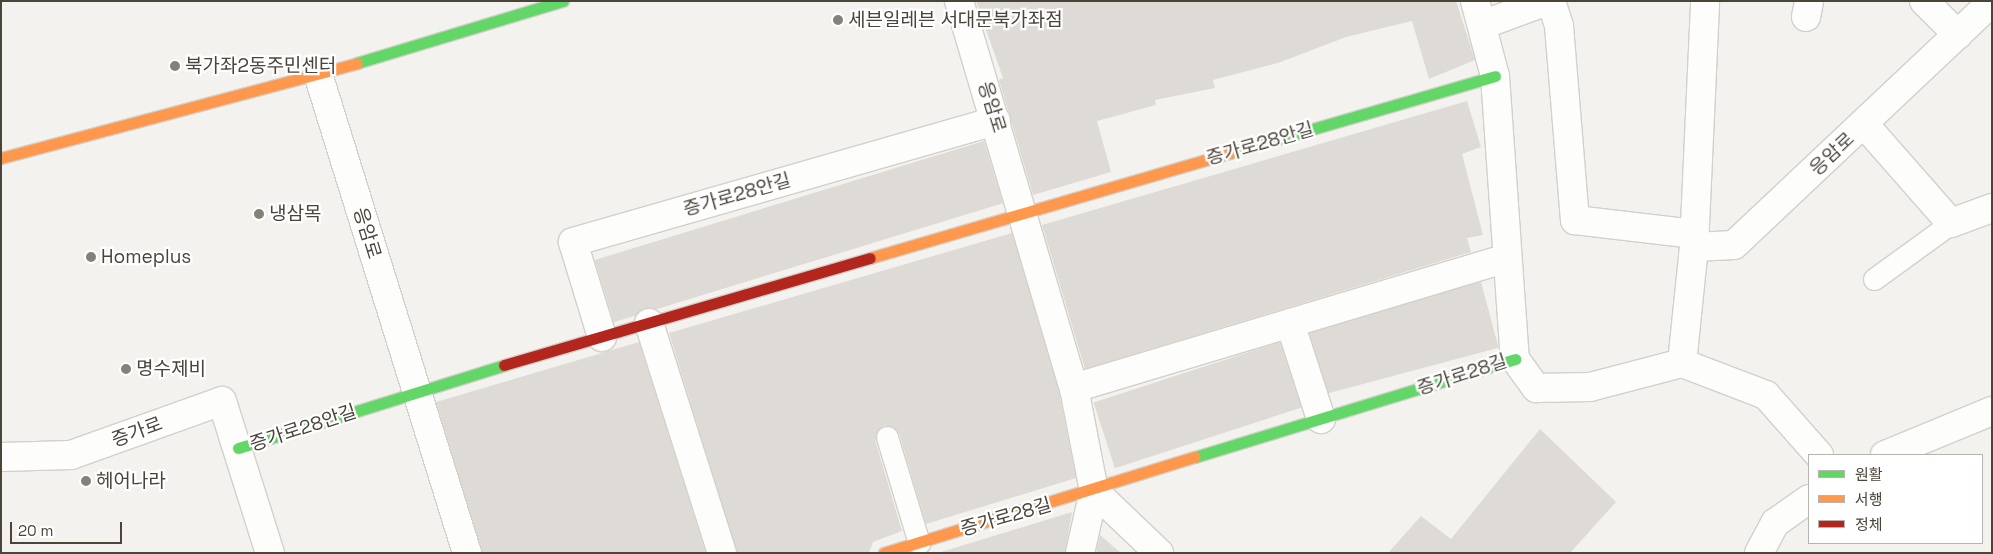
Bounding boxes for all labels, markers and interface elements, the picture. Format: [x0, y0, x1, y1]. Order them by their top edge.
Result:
place label: 세븐일레븐 서대문북가좌점 [848, 9, 1063, 31]
marker: 세븐일레븐 서대문북가좌점 [832, 14, 844, 26]
place label: 북가좌2동주민센터 [185, 55, 336, 77]
marker: 북가좌2동주민센터 [169, 60, 181, 72]
street label: 응암로 [973, 79, 1011, 135]
street label: 증가로28안길 [1204, 118, 1316, 170]
street label: 응암로 [1805, 128, 1859, 180]
street label: 증가로28안길 [681, 169, 793, 221]
place label: 냉삼목 [269, 203, 321, 225]
street label: 응암로 [348, 205, 386, 261]
marker: 냉삼목 [253, 208, 265, 220]
place label: Homeplus [101, 246, 191, 268]
marker: Homeplus [85, 251, 97, 263]
street label: 증가로28길 [1414, 350, 1510, 400]
place label: 명수제비 [136, 358, 206, 380]
marker: 명수제비 [120, 363, 132, 375]
street label: 증가로28안길 [247, 400, 359, 456]
street label: 증가로 [108, 412, 166, 452]
legend [1808, 454, 1983, 544]
text: 원활 [1855, 465, 1883, 484]
place label: 헤어나라 [96, 470, 166, 492]
marker: 헤어나라 [80, 475, 92, 487]
text: 서행 [1855, 490, 1883, 509]
street label: 증가로28길 [958, 493, 1054, 541]
scale bar [12, 512, 125, 544]
text: 정체 [1855, 515, 1883, 534]
text: 20 m [18, 521, 53, 540]

